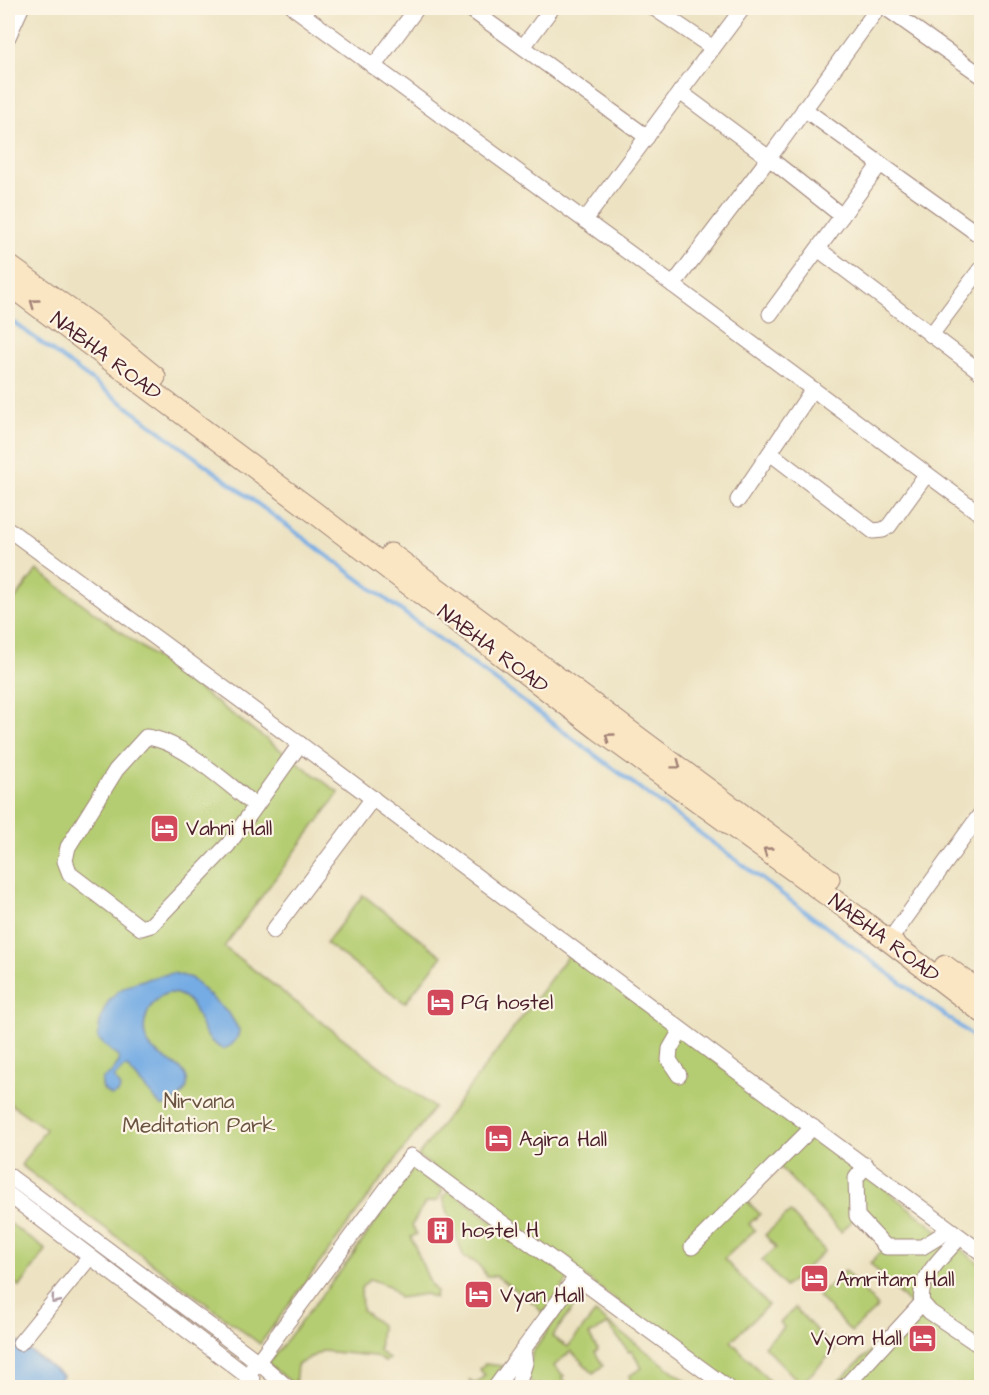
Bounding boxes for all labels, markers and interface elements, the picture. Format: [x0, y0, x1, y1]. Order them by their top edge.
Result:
one-way arrow [29, 299, 40, 310]
street label: NABHA ROAD [44, 305, 168, 408]
street label: NABHA ROAD [431, 598, 555, 701]
one-way arrow [604, 733, 615, 744]
one-way arrow [670, 758, 681, 769]
hotel icon: Vahni Hall [149, 812, 181, 844]
place label: Vahni Hall [186, 814, 272, 843]
one-way arrow [762, 847, 773, 858]
street label: NABHA ROAD [822, 887, 946, 990]
hotel icon: PG hostel [424, 986, 456, 1018]
place label: PG hostel [461, 988, 553, 1017]
park label: Nirvana Meditation Park [123, 1087, 275, 1140]
hotel icon: Agira Hall [482, 1123, 514, 1155]
place label: Agira Hall [519, 1125, 607, 1156]
building icon: hostel H [425, 1214, 457, 1246]
place label: hostel H [462, 1216, 539, 1245]
hotel icon: Amritam Hall [799, 1263, 831, 1295]
place label: Amritam Hall [836, 1265, 955, 1294]
hotel icon: Vyan Hall [463, 1279, 495, 1311]
place label: Vyan Hall [500, 1281, 584, 1312]
one-way arrow [51, 1293, 62, 1304]
hotel icon: Vyom Hall [907, 1322, 939, 1354]
place label: Vyom Hall [811, 1324, 902, 1355]

